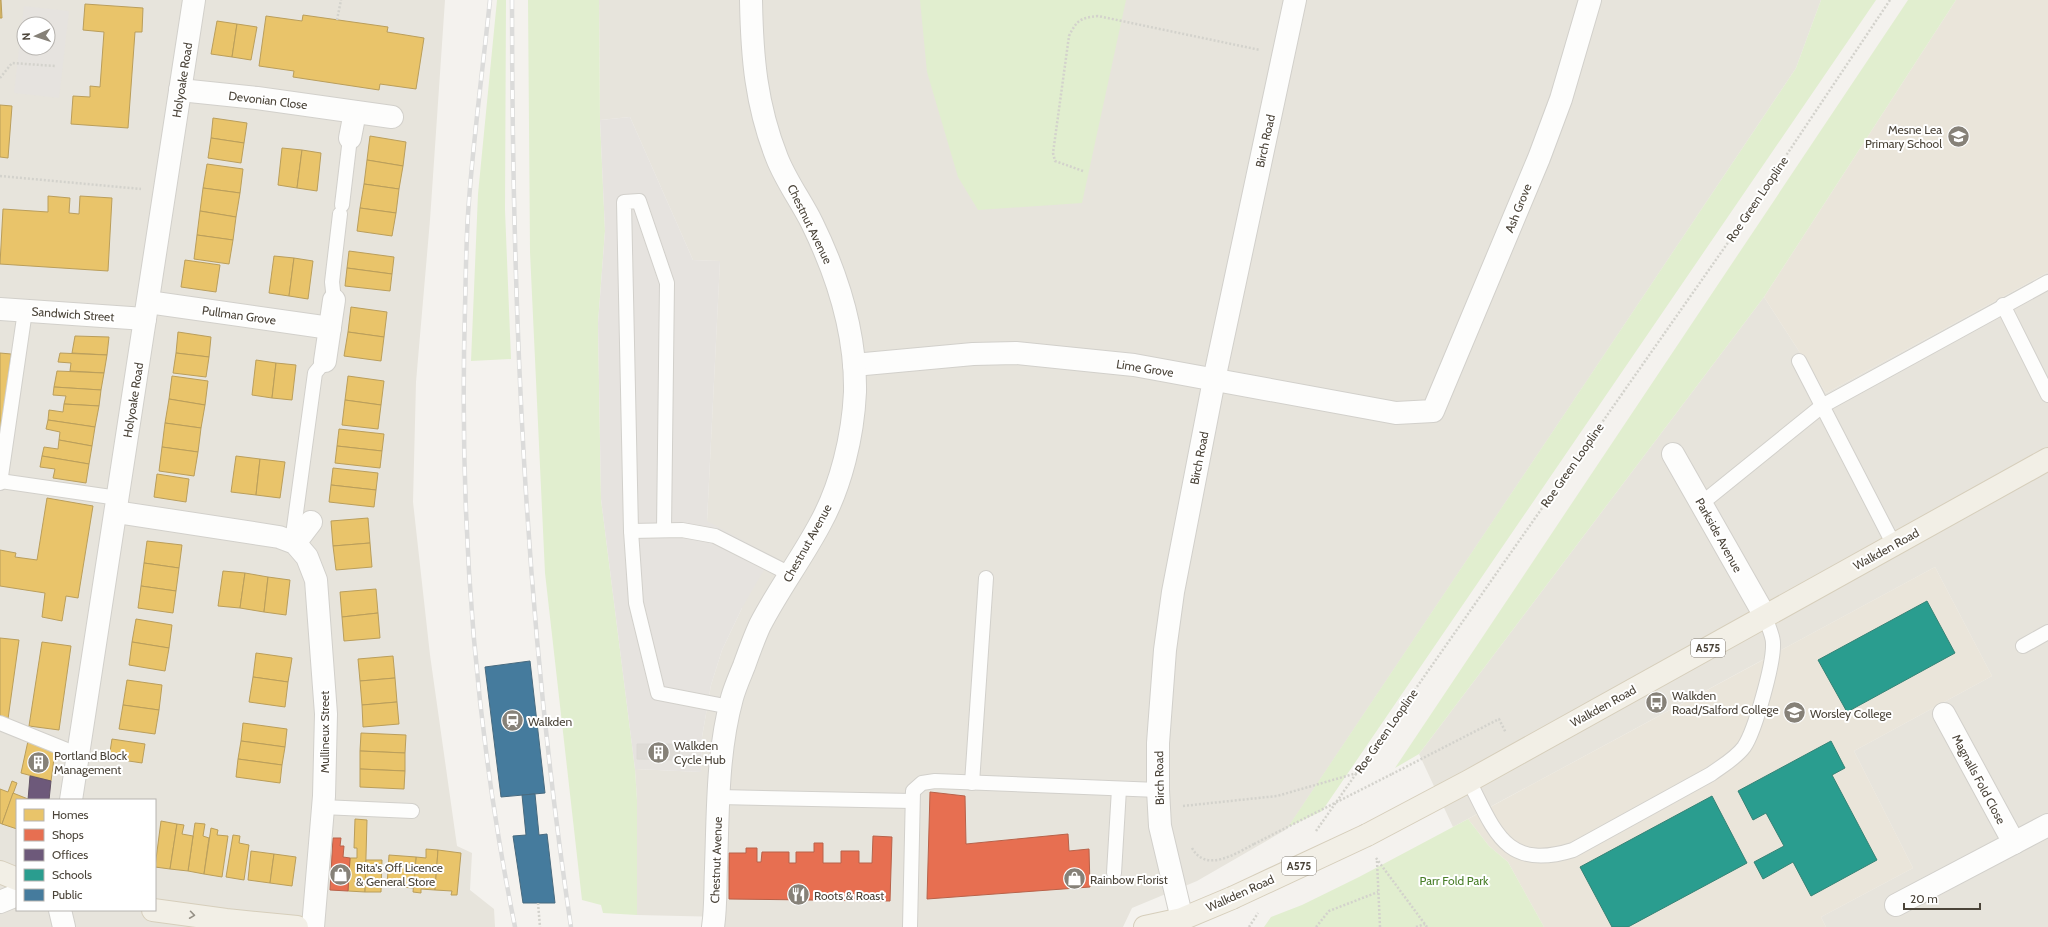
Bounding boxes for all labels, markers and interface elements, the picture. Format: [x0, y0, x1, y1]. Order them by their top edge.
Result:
north arrow [16, 16, 56, 56]
text: N [19, 32, 33, 41]
street label: Holyoake Road [169, 41, 195, 119]
street label: Devonian Close [228, 88, 308, 112]
street label: Birch Road [1252, 113, 1278, 169]
place label: Mesne Lea Primary School [1865, 122, 1942, 151]
school or university icon: Mesne Lea Primary School [1945, 123, 1971, 149]
street label: Roe Green Loopline [1723, 153, 1791, 245]
street label: Ash Grove [1501, 181, 1535, 235]
street label: Chestnut Avenue [784, 182, 836, 266]
street label: Pullman Grove [201, 302, 277, 328]
street label: Sandwich Street [31, 304, 115, 324]
street label: Lime Grove [1115, 356, 1175, 380]
street label: Holyoake Road [120, 361, 146, 439]
street label: Roe Green Loopline [1537, 420, 1607, 510]
street label: Birch Road [1186, 430, 1212, 486]
street label: Parkside Avenue [1692, 495, 1746, 575]
street label: Chestnut Avenue [779, 501, 835, 585]
street label: Walkden Road [1851, 525, 1921, 573]
road number: A575 [1691, 639, 1725, 657]
street label: Walkden Road [1568, 682, 1638, 730]
street label: Roe Green Loopline [1351, 686, 1421, 776]
place label: Walkden Road/Salford College [1672, 688, 1779, 717]
bus stop icon: Walkden Road/Salford College [1643, 689, 1669, 715]
street label: Mullineux Street [317, 691, 332, 773]
school or university icon: Worsley College [1781, 700, 1807, 726]
place label: Worsley College [1810, 706, 1892, 721]
station icon: Walkden [500, 708, 526, 734]
place label: Walkden [528, 714, 572, 729]
street label: Magnalls Fold Close [1949, 732, 2009, 826]
place label: Walkden Cycle Hub [674, 738, 726, 767]
building icon: Walkden Cycle Hub [645, 739, 671, 765]
place label: Portland Block Management [54, 748, 128, 777]
building icon: Portland Block Management [26, 749, 52, 775]
street label: Birch Road [1151, 751, 1167, 805]
legend [16, 799, 156, 911]
text: Homes [52, 807, 89, 822]
street label: Chestnut Avenue [707, 816, 725, 904]
text: Shops [52, 827, 84, 842]
text: Offices [52, 847, 88, 862]
road number: A575 [1282, 857, 1316, 875]
place label: Rita's Off Licence & General Store [356, 860, 443, 889]
shop icon: Rita's Off Licence & General Store [327, 861, 353, 887]
shop icon: Rainbow Florist [1062, 866, 1088, 892]
text: Schools [52, 867, 92, 882]
street label: Walkden Road [1204, 871, 1276, 915]
place label: Rainbow Florist [1090, 872, 1168, 887]
park label: Parr Fold Park [1420, 873, 1489, 888]
restaurant icon: Roots & Roast [786, 882, 812, 908]
scale bar [1904, 885, 1980, 911]
text: Public [52, 887, 83, 902]
place label: Roots & Roast [814, 888, 884, 903]
text: 20 m [1910, 891, 1938, 906]
one-way arrow [189, 910, 195, 919]

